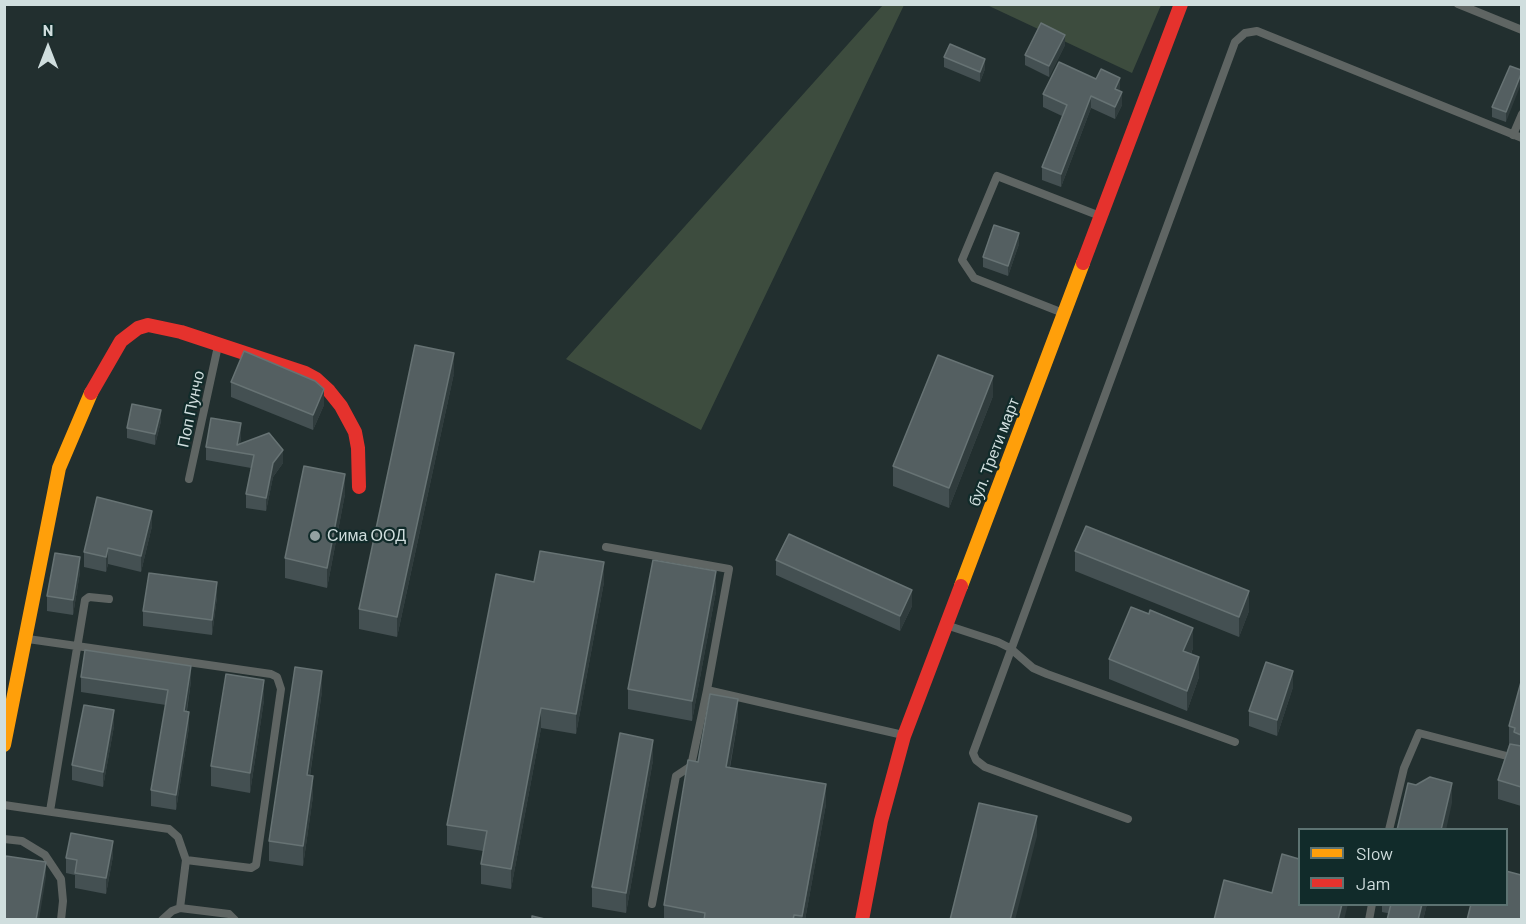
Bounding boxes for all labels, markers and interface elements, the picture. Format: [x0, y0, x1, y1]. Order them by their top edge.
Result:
north arrow [18, 18, 78, 78]
text: N [43, 20, 53, 39]
street label: Поп Пунчо [174, 369, 208, 449]
street label: бул. Трети март [964, 395, 1024, 509]
place label: Сима ООД [327, 526, 406, 546]
marker: Сима ООД [308, 529, 322, 543]
legend [1298, 828, 1508, 906]
text: Slow [1356, 842, 1393, 864]
text: Jam [1356, 872, 1390, 894]

